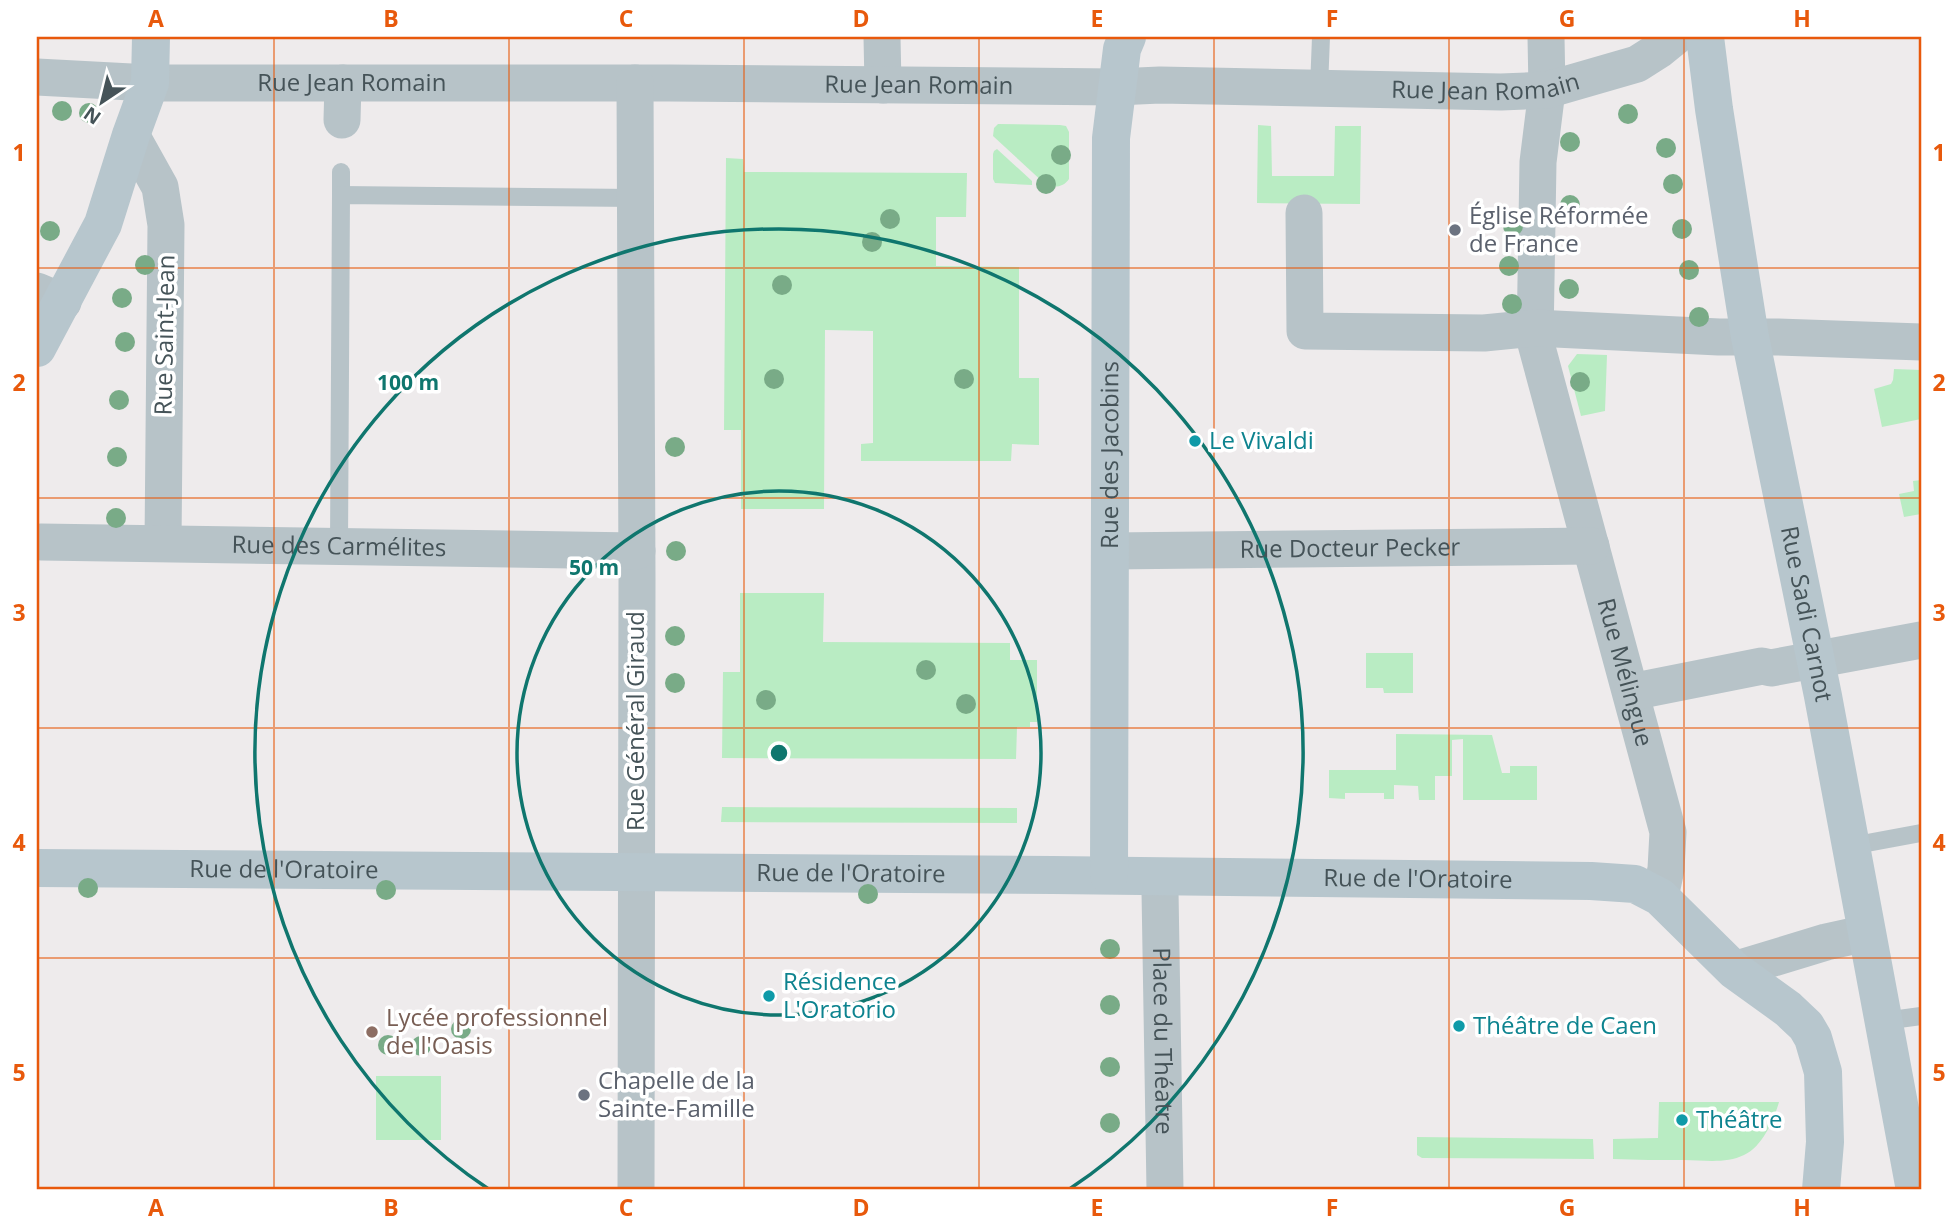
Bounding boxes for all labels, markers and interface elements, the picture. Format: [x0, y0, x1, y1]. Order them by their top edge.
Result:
text: A [148, 2, 164, 34]
text: B [383, 2, 399, 34]
text: C [619, 2, 633, 34]
text: D [852, 2, 870, 34]
text: E [1091, 2, 1103, 34]
text: F [1326, 2, 1338, 34]
text: G [1559, 2, 1575, 34]
text: H [1793, 2, 1811, 34]
street label: Rue Jean Romain [1391, 63, 1583, 107]
street label: Rue Jean Romain [257, 65, 446, 98]
north arrow [66, 66, 136, 136]
street label: Rue Jean Romain [824, 66, 1014, 101]
text: N [78, 101, 106, 131]
text: 1 [12, 136, 26, 168]
text: 1 [1932, 136, 1946, 168]
place label: Église Réformée de France [1469, 198, 1648, 259]
marker: Église Réformée de France [1447, 222, 1463, 238]
street label: Rue Saint-Jean [146, 254, 181, 416]
street label: Rue des Jacobins [1092, 361, 1125, 549]
text: 2 [12, 366, 26, 398]
text: 2 [1932, 366, 1946, 398]
text: 100 m [377, 368, 439, 396]
place label: Le Vivaldi [1209, 423, 1314, 456]
marker: Le Vivaldi [1187, 433, 1203, 449]
street label: Rue Sadi Carnot [1774, 523, 1842, 704]
street label: Rue des Carmélites [231, 527, 447, 563]
street label: Rue Docteur Pecker [1239, 529, 1461, 565]
text: 50 m [569, 553, 619, 581]
street label: Rue Mélingue [1591, 594, 1662, 750]
text: 3 [12, 596, 26, 628]
text: 3 [1932, 596, 1946, 628]
street label: Rue Général Giraud [618, 611, 651, 831]
centre of rings [767, 741, 791, 765]
text: 4 [12, 826, 26, 858]
text: 4 [1932, 826, 1946, 858]
street label: Rue de l'Oratoire [189, 851, 379, 885]
street label: Rue de l'Oratoire [756, 855, 946, 889]
street label: Rue de l'Oratoire [1323, 860, 1513, 895]
street label: Place du Théatre [1146, 947, 1182, 1135]
place label: Résidence L'Oratorio [783, 964, 897, 1025]
marker: Résidence L'Oratorio [761, 988, 777, 1004]
place label: Lycée professionnel de l'Oasis [386, 1000, 608, 1061]
place label: Théâtre de Caen [1473, 1008, 1657, 1041]
marker: Théâtre de Caen [1451, 1018, 1467, 1034]
marker: Lycée professionnel de l'Oasis [364, 1024, 380, 1040]
text: 5 [12, 1056, 26, 1088]
text: 5 [1932, 1056, 1946, 1088]
place label: Chapelle de la Sainte-Famille [598, 1063, 755, 1124]
marker: Chapelle de la Sainte-Famille [576, 1087, 592, 1103]
place label: Théâtre [1696, 1102, 1783, 1135]
marker: Théâtre [1674, 1112, 1690, 1128]
text: A [148, 1191, 164, 1223]
text: B [383, 1191, 399, 1223]
text: C [619, 1191, 633, 1223]
text: D [852, 1191, 870, 1223]
text: E [1091, 1191, 1103, 1223]
text: F [1326, 1191, 1338, 1223]
text: G [1559, 1191, 1575, 1223]
text: H [1793, 1191, 1811, 1223]

